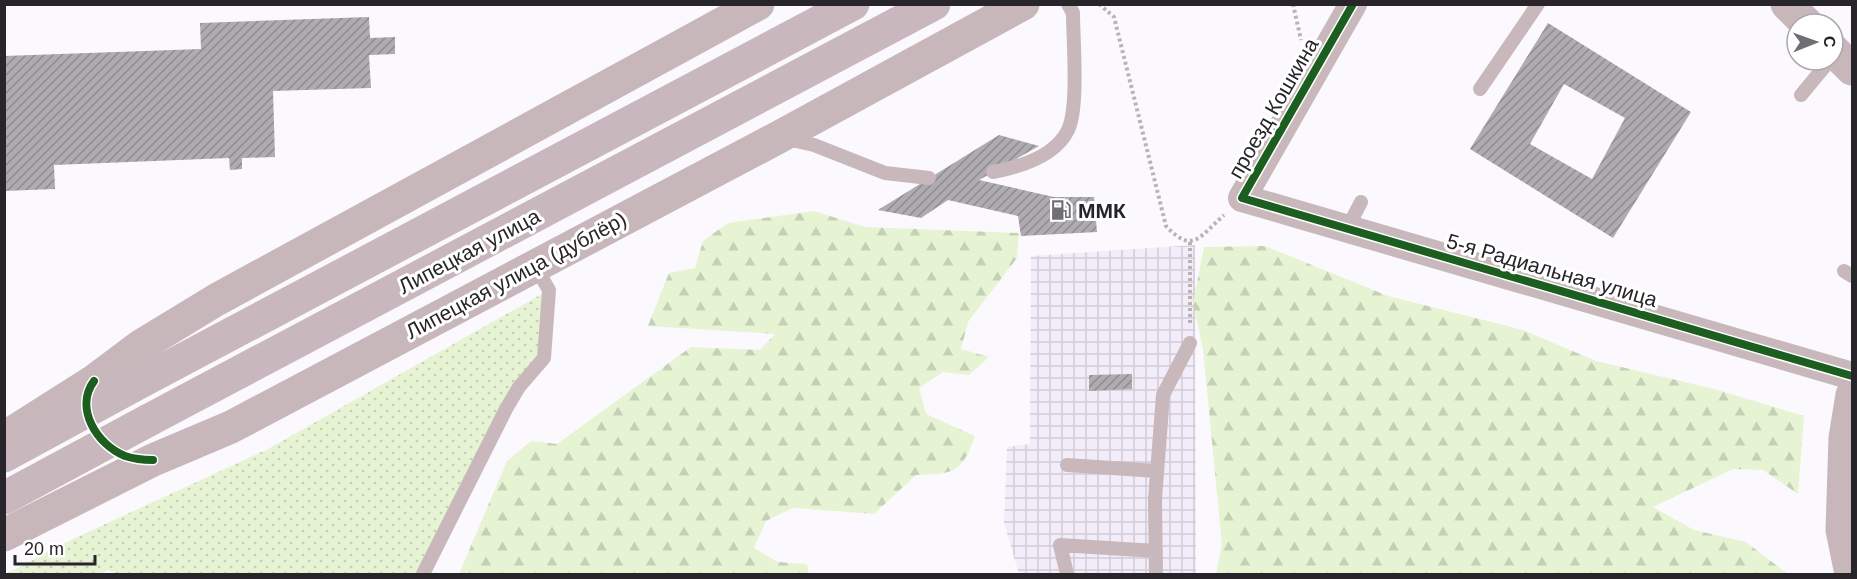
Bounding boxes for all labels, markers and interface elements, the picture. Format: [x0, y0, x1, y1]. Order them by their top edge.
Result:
north arrow [1785, 12, 1845, 72]
street label: проезд Кошкина [1224, 33, 1323, 182]
text: С [1821, 36, 1838, 48]
fuel station icon: ММК [1049, 198, 1073, 222]
place label: ММК [1078, 199, 1126, 222]
street label: Липецкая улица [394, 204, 544, 298]
street label: Липецкая улица (дублёр) [402, 207, 630, 343]
street label: 5-я Радиальная улица [1444, 229, 1660, 311]
scale bar [15, 528, 94, 566]
text: 20 m [24, 539, 64, 559]

